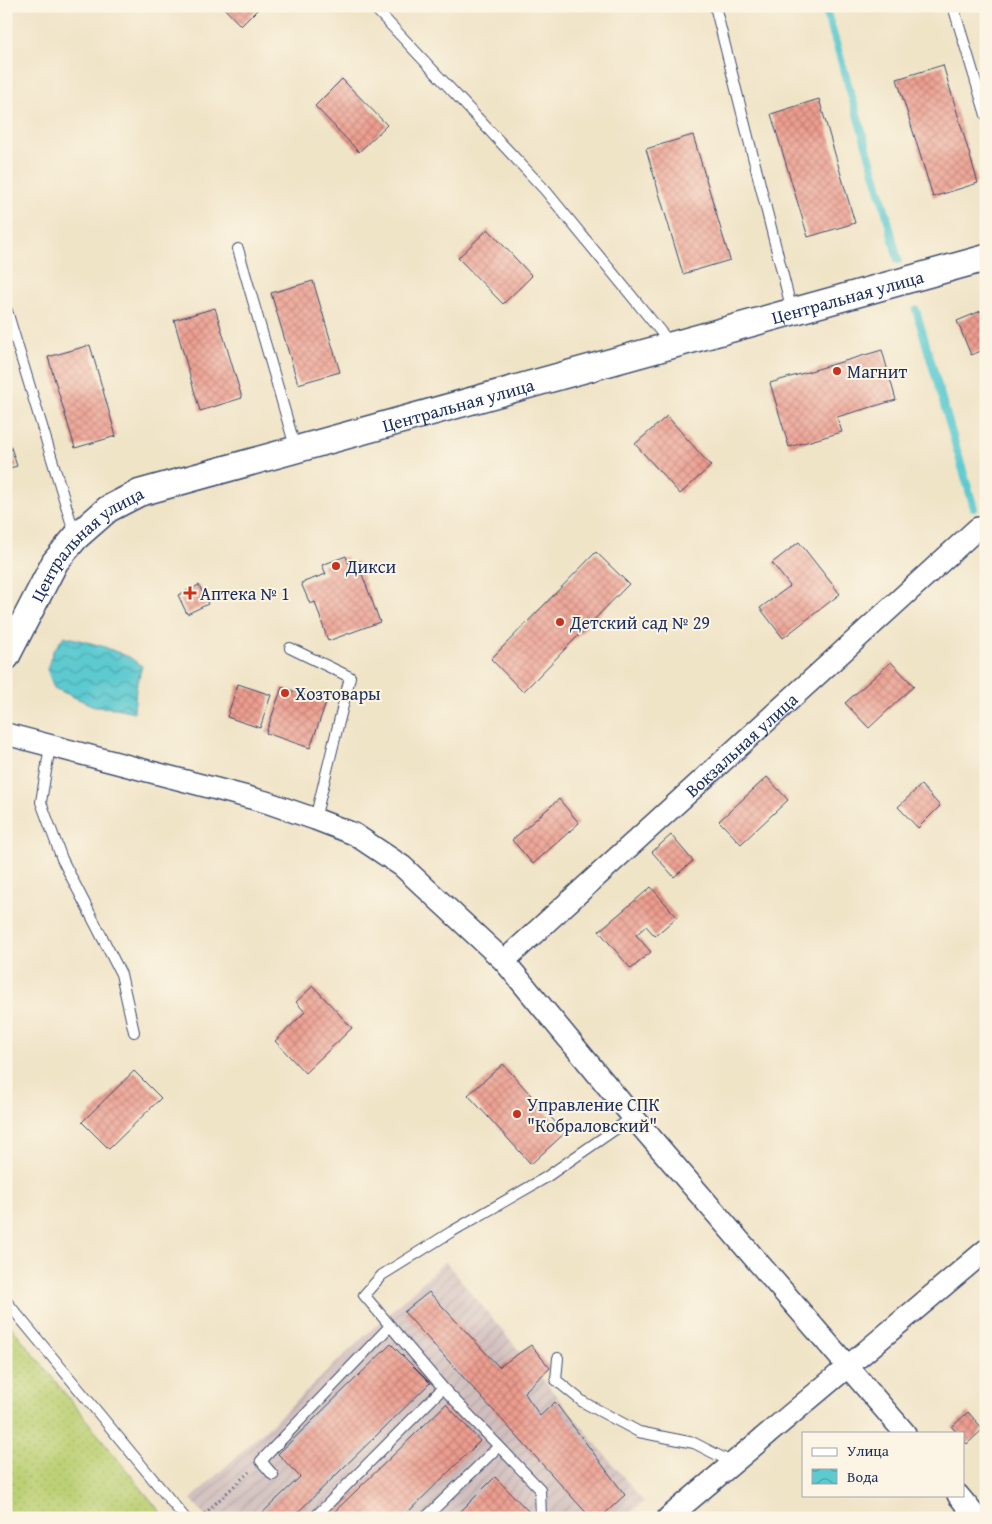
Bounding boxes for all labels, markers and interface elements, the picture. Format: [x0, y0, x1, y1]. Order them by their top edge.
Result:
street label: Центральная улица [768, 262, 927, 330]
place label: Магнит [847, 358, 907, 385]
marker: Магнит [831, 365, 843, 377]
street label: Центральная улица [379, 370, 538, 438]
street label: Центральная улица [23, 479, 149, 607]
place label: Дикси [345, 553, 397, 580]
marker: Дикси [330, 560, 342, 572]
place label: Аптека № 1 [200, 580, 290, 607]
marker: Аптека № 1 [184, 587, 196, 599]
place label: Детский сад № 29 [569, 609, 710, 636]
marker: Детский сад № 29 [554, 616, 566, 628]
place label: Хозтовары [295, 680, 381, 707]
street label: Вокзальная улица [679, 686, 804, 803]
marker: Хозтовары [279, 687, 291, 699]
place label: Управление СПК "Кобраловский" [527, 1091, 660, 1139]
marker: Управление СПК "Кобраловский" [511, 1108, 523, 1120]
legend [802, 1432, 964, 1496]
text: Улица [847, 1440, 890, 1461]
text: Вода [847, 1466, 879, 1487]

